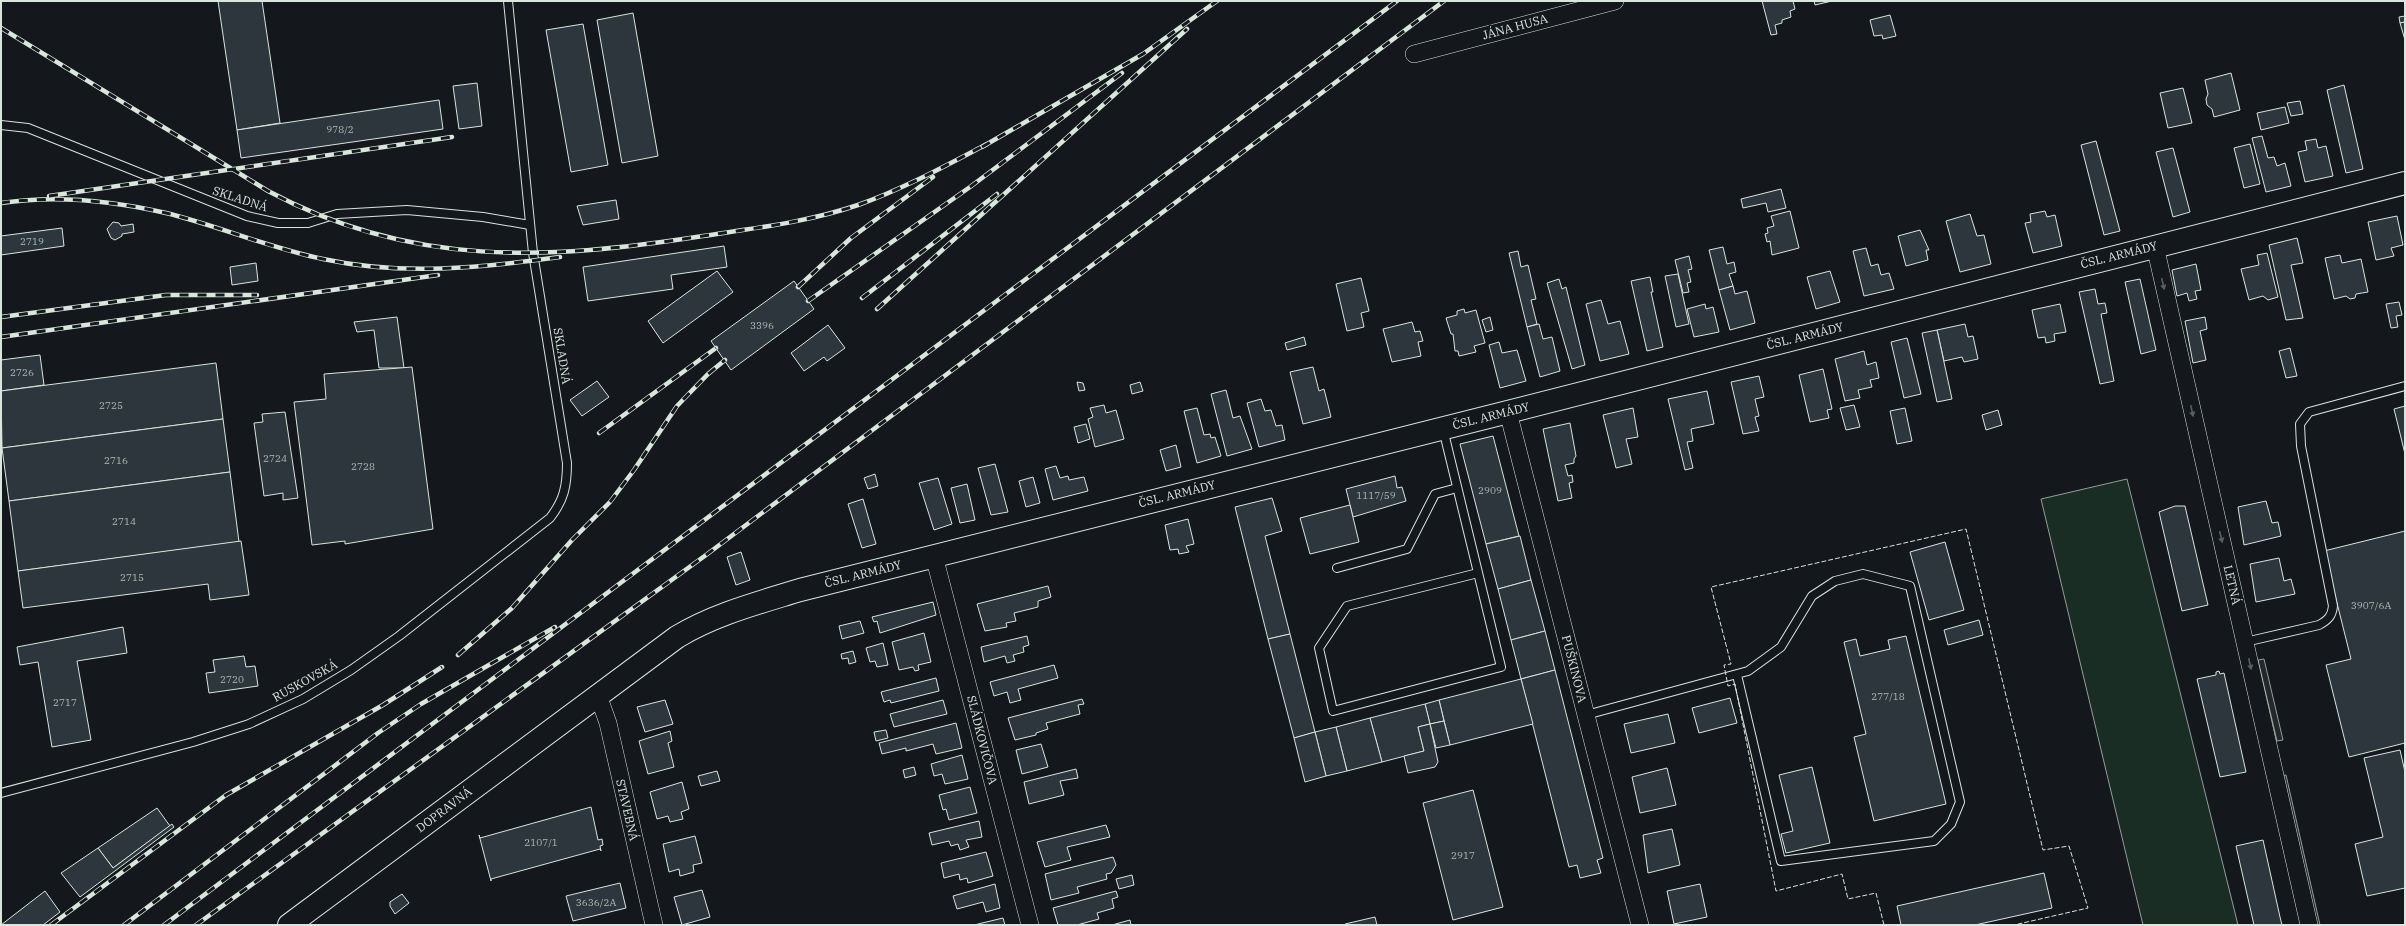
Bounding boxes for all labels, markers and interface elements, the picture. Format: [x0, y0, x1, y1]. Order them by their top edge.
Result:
street label: JÁNA HUSA [1481, 10, 1550, 42]
house number: 978/2 [326, 123, 354, 136]
street label: SKLADNÁ [211, 183, 270, 215]
house number: 2719 [20, 235, 44, 248]
street label: ČSL. ARMÁDY [2079, 238, 2159, 271]
one-way arrow [2161, 278, 2167, 290]
house number: 3396 [750, 319, 774, 332]
street label: ČSL. ARMÁDY [1765, 319, 1845, 352]
street label: SKLADNÁ [551, 327, 574, 386]
house number: 2726 [10, 366, 34, 379]
house number: 2725 [99, 399, 123, 412]
street label: ČSL. ARMÁDY [1451, 399, 1531, 432]
one-way arrow [2190, 404, 2196, 417]
house number: 2724 [263, 452, 287, 465]
house number: 2716 [104, 454, 128, 467]
house number: 2728 [351, 460, 375, 473]
street label: ČSL. ARMÁDY [1137, 477, 1217, 510]
house number: 2909 [1478, 484, 1502, 497]
house number: 1117/59 [1356, 489, 1396, 502]
house number: 2714 [112, 515, 136, 528]
one-way arrow [2218, 531, 2224, 544]
street label: ČSL. ARMÁDY [823, 557, 903, 590]
street label: LETNÁ [2221, 564, 2244, 607]
house number: 2715 [120, 571, 144, 584]
house number: 3907/6A [2351, 599, 2391, 612]
street label: PUŠKINOVA [1559, 633, 1590, 705]
street label: RUSKOVSKÁ [270, 656, 341, 705]
one-way arrow [2247, 658, 2253, 670]
house number: 2720 [220, 673, 244, 686]
house number: 277/18 [1871, 690, 1905, 703]
street label: SLÁDKOVIČOVA [964, 694, 1001, 787]
house number: 2717 [53, 696, 77, 709]
street label: STAVEBNÁ [613, 778, 642, 843]
street label: DOPRAVNÁ [413, 783, 475, 835]
house number: 2107/1 [524, 836, 558, 849]
house number: 2917 [1451, 849, 1475, 862]
house number: 3636/2A [576, 896, 616, 909]

